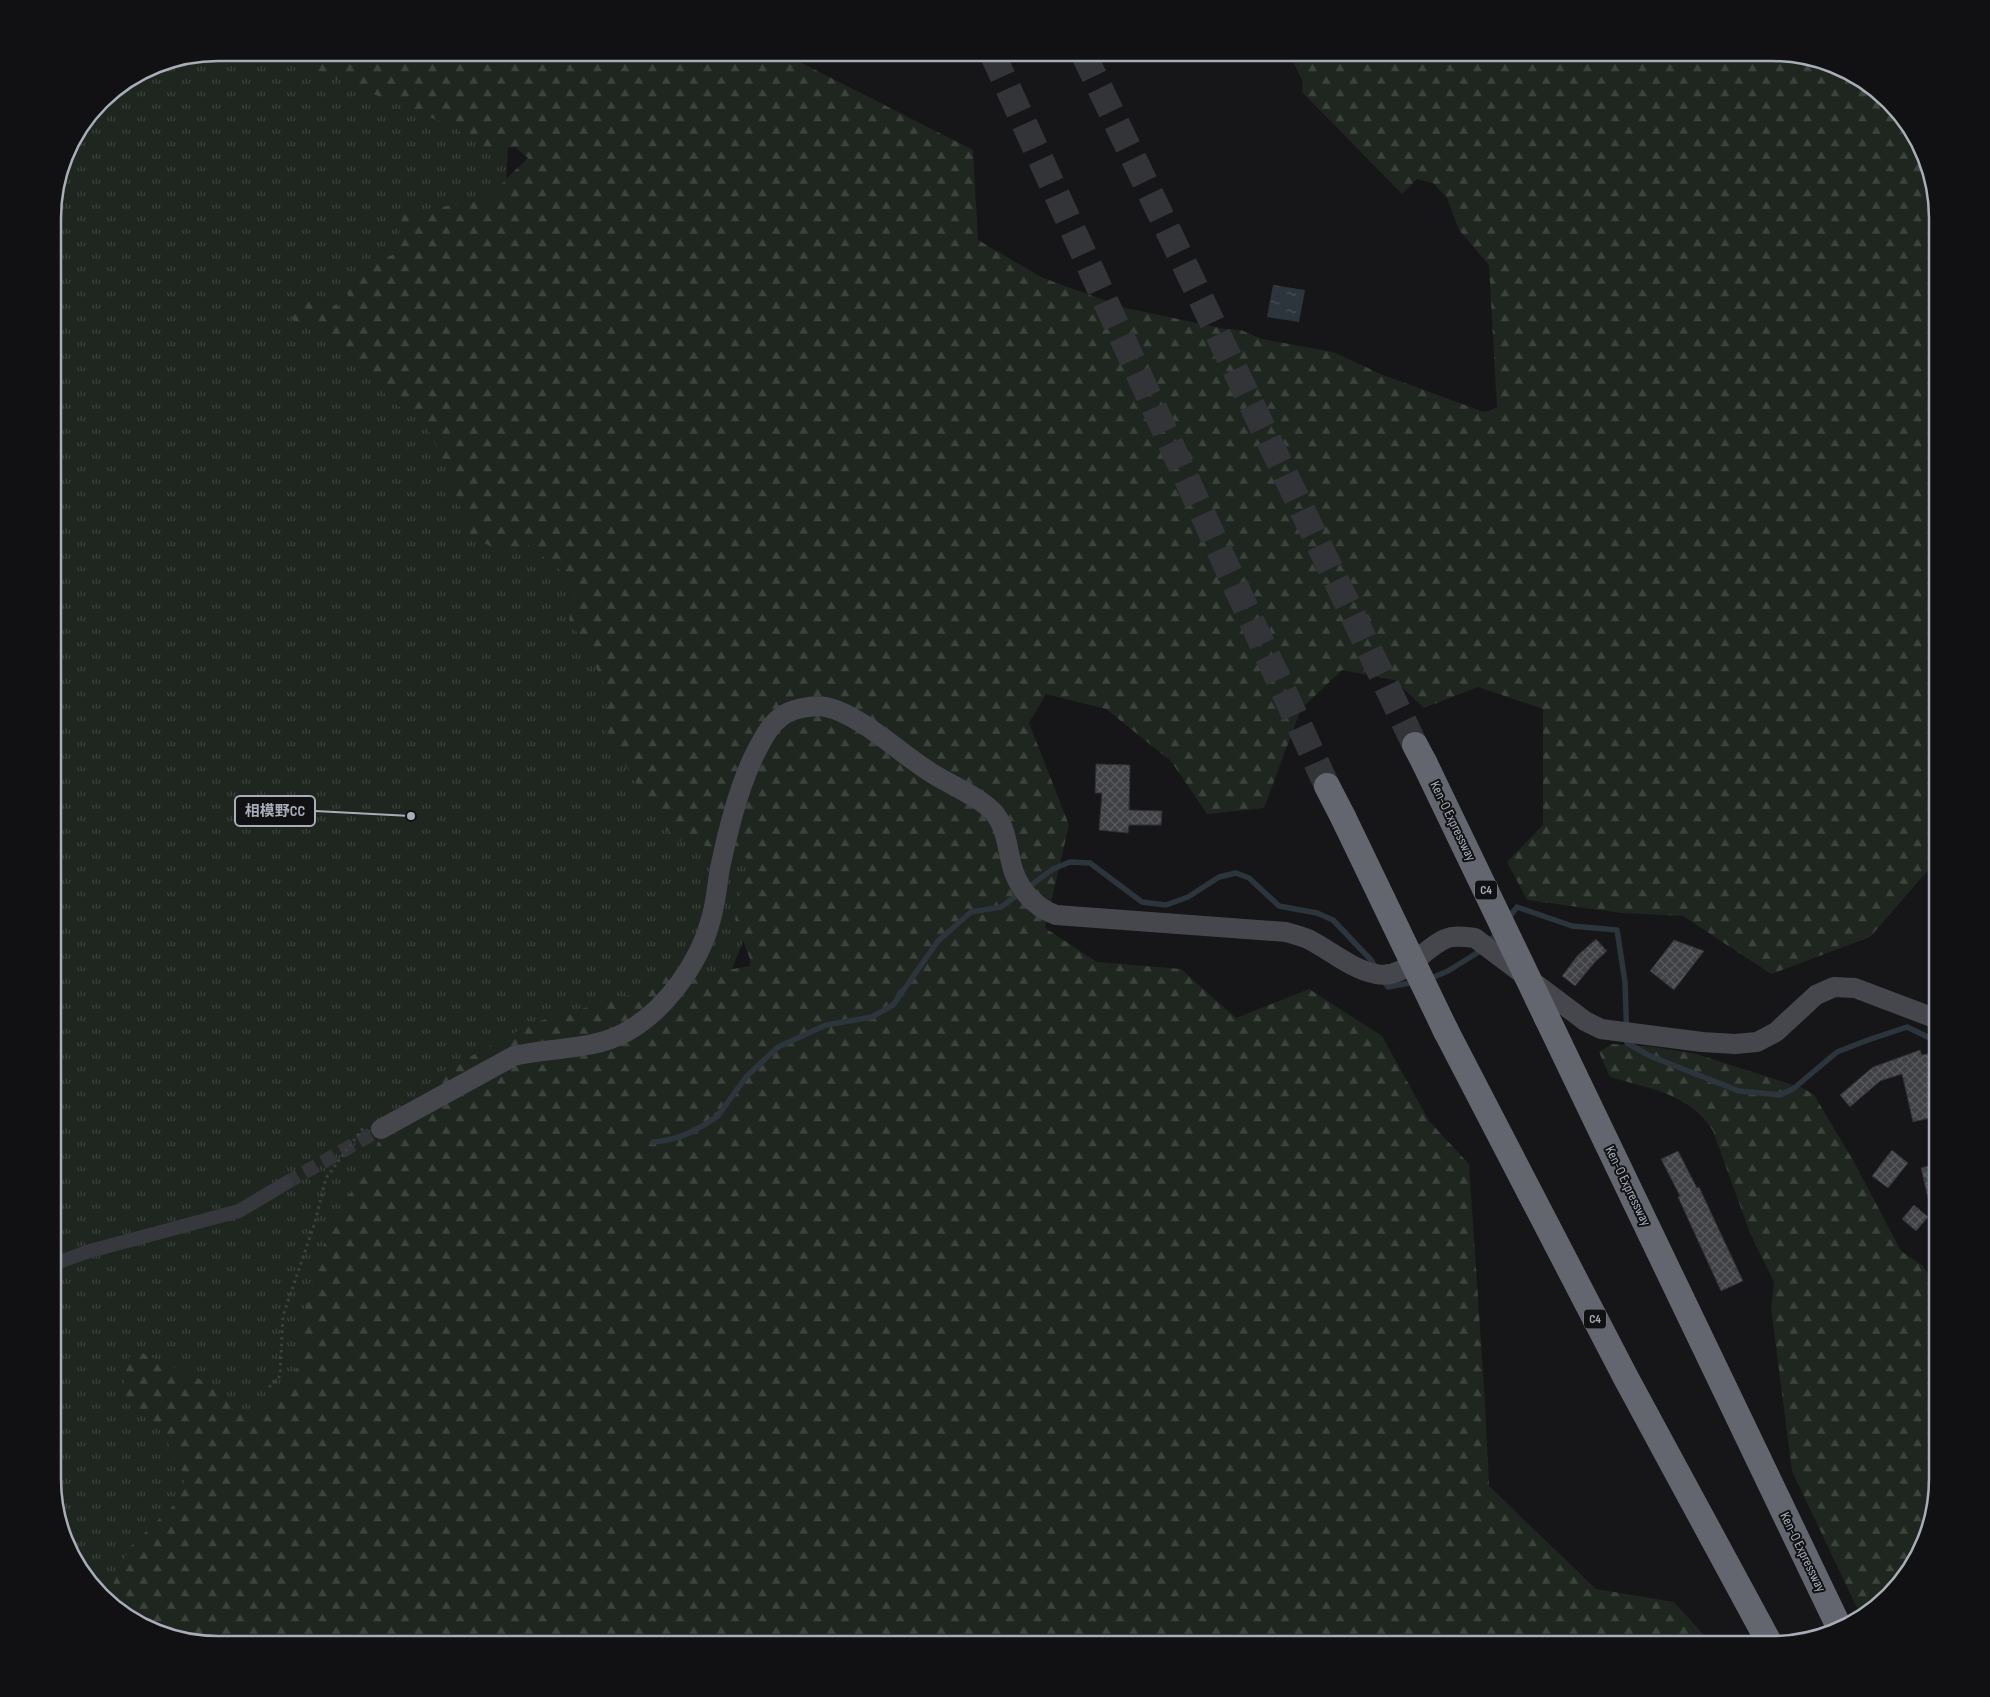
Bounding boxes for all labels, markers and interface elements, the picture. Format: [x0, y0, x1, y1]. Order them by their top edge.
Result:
street label: Ken-O Expressway [1426, 778, 1480, 864]
callout: 相模野CC [235, 796, 315, 826]
text: 相模野CC [245, 802, 305, 821]
road number: C4 [1475, 880, 1497, 900]
street label: Ken-O Expressway [1601, 1143, 1655, 1229]
road number: C4 [1584, 1310, 1606, 1328]
street label: Ken-O Expressway [1776, 1509, 1830, 1595]

